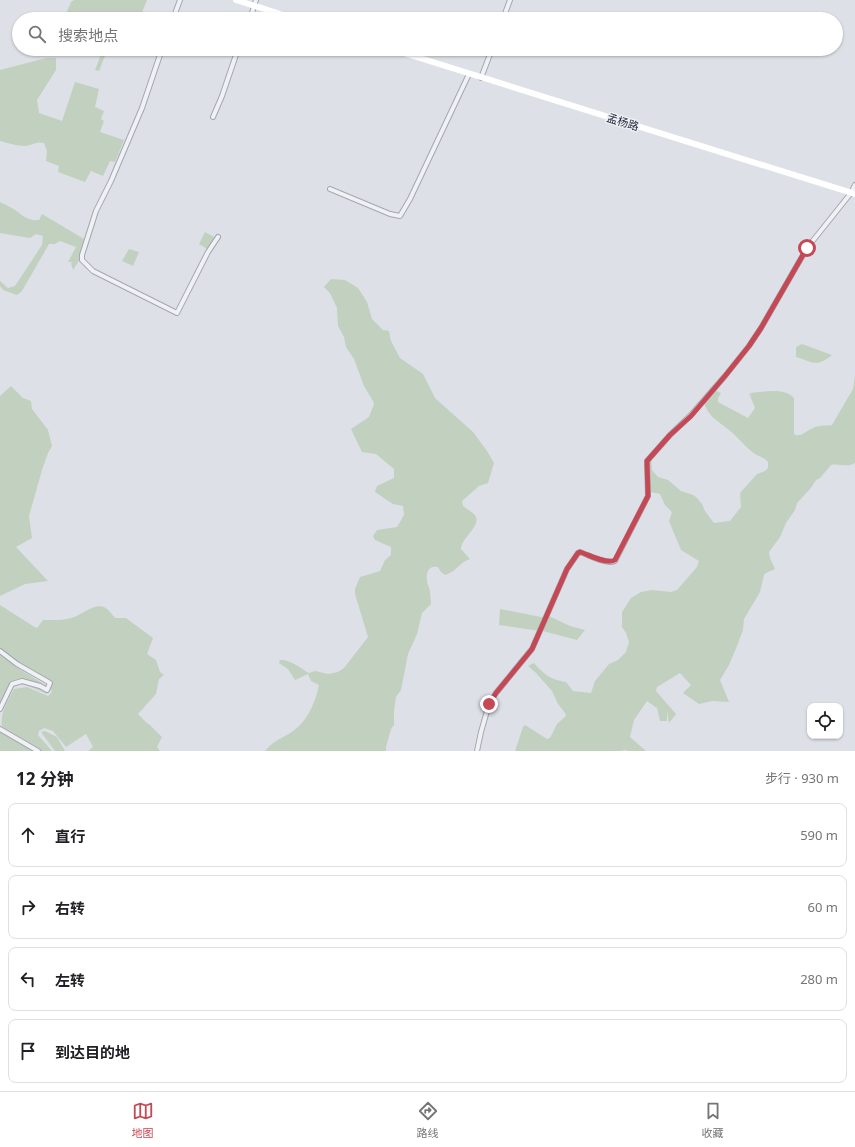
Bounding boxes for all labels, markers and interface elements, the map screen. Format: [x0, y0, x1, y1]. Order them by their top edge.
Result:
search box [12, 12, 843, 56]
icon: search [26, 23, 48, 45]
text: 搜索地点 [58, 25, 118, 45]
street label: 孟杨路 [605, 110, 641, 134]
route start [798, 239, 816, 257]
route end [480, 695, 498, 713]
map controls [807, 703, 843, 739]
button: locate [807, 703, 843, 739]
text: 12 分钟 [16, 767, 74, 790]
text: 步行 · 930 m [765, 769, 839, 787]
icon: ahead [17, 824, 39, 846]
text: 直行 [55, 826, 85, 846]
text: 590 m [800, 826, 838, 844]
icon: right [17, 896, 39, 918]
text: 右转 [55, 898, 85, 918]
text: 60 m [808, 898, 838, 916]
icon: left [17, 968, 39, 990]
text: 左转 [55, 970, 85, 990]
text: 280 m [800, 970, 838, 988]
icon: arrive [17, 1040, 39, 1062]
text: 到达目的地 [55, 1042, 130, 1062]
tab: 地图 [132, 1100, 154, 1140]
tab: 路线 [417, 1100, 439, 1140]
tab: 收藏 [702, 1100, 724, 1140]

